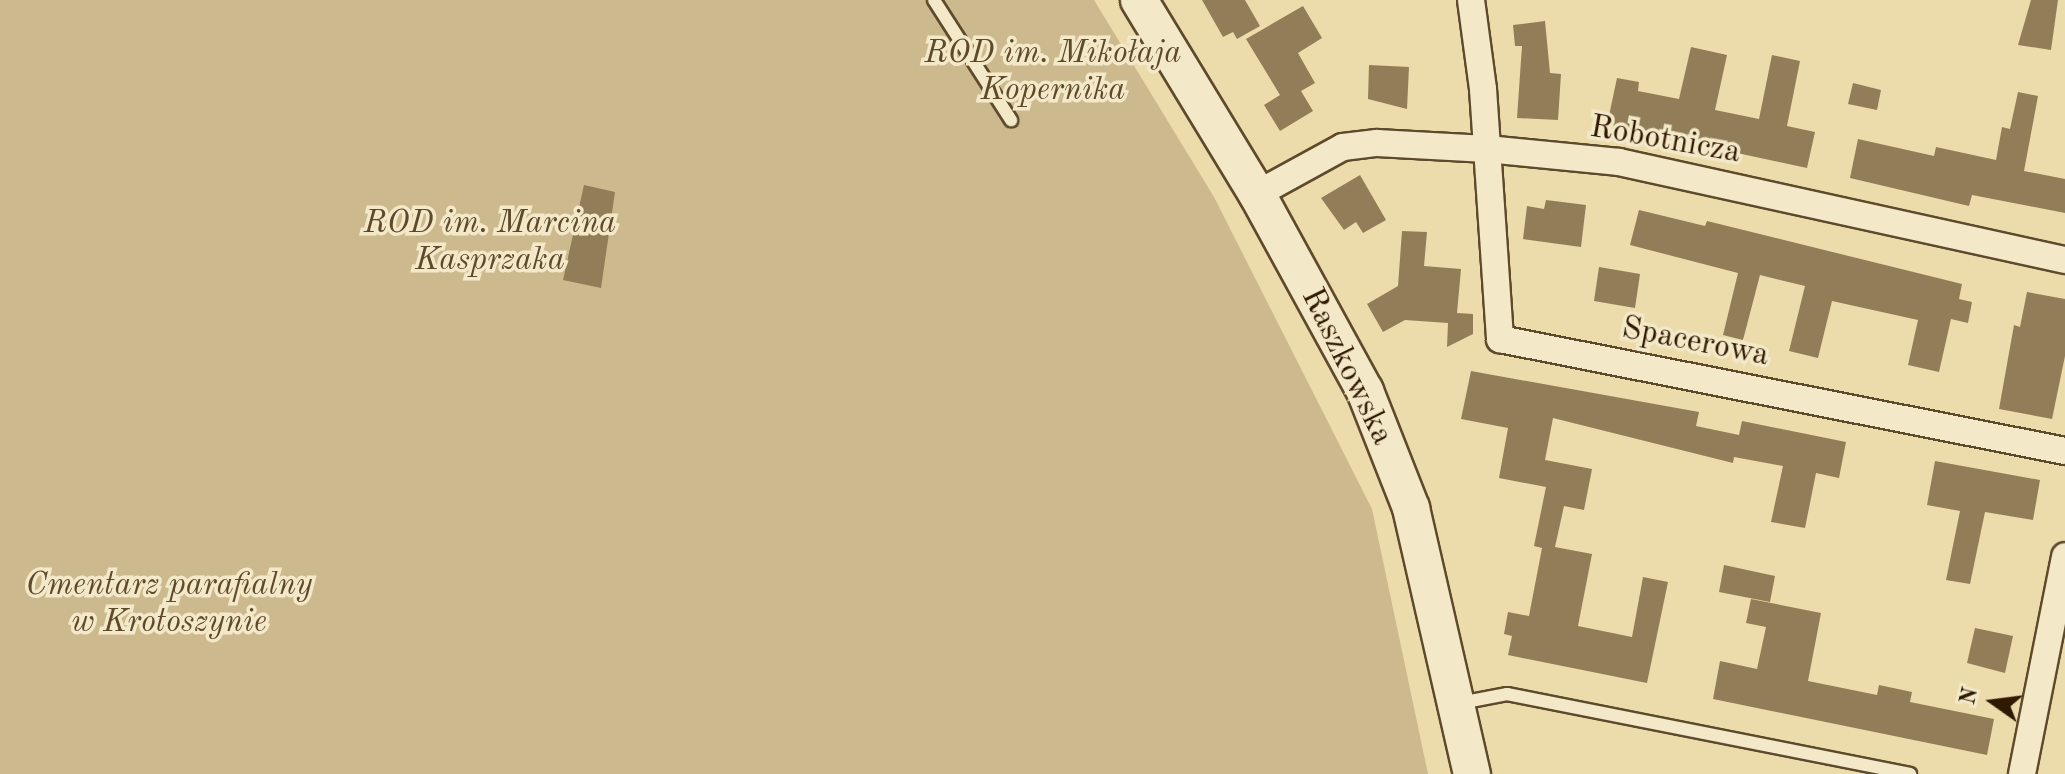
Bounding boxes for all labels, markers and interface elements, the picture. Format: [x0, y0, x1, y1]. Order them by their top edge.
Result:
park label: ROD im. Mikołaja Kopernika [925, 36, 1181, 111]
street label: Robotnicza [1587, 109, 1743, 173]
park label: ROD im. Marcina Kasprzaka [364, 206, 616, 281]
street label: Raszkowska [1292, 282, 1400, 452]
street label: Spacerowa [1618, 310, 1772, 376]
park label: Cmentarz parafialny w Krotoszynie [26, 568, 312, 643]
north arrow [1953, 662, 2033, 742]
text: N [1957, 685, 1982, 707]

